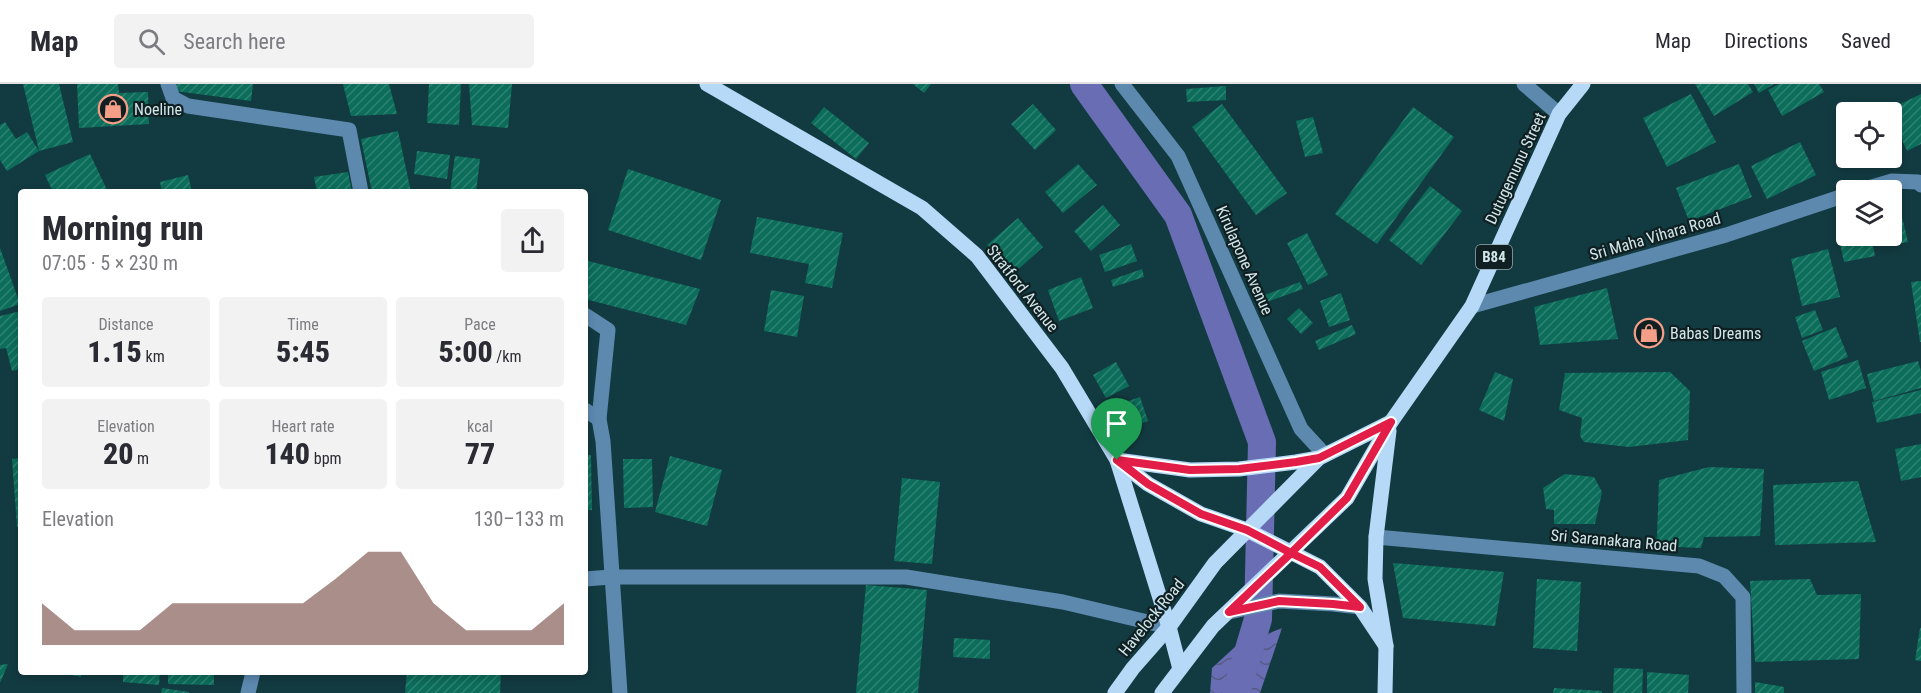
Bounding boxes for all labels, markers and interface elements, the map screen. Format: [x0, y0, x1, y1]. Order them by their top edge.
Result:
search box [114, 14, 534, 68]
text: Map [30, 25, 78, 58]
icon: search [135, 25, 168, 58]
text: Search here [183, 29, 286, 54]
text: Map [1655, 29, 1691, 53]
text: Directions [1724, 29, 1808, 53]
text: Saved [1841, 29, 1891, 53]
shop icon: Noeline [97, 93, 129, 125]
place label: Noeline [134, 100, 182, 119]
map controls [1836, 102, 1902, 246]
button: locate [1836, 102, 1902, 168]
street label: Dutugemunu Street [1481, 109, 1550, 227]
button: layers [1836, 180, 1902, 246]
street label: Kirulapone Avenue [1212, 203, 1277, 318]
text: Morning run [42, 209, 204, 248]
button: share [501, 209, 564, 272]
street label: Sri Maha Vihara Road [1587, 209, 1723, 264]
street label: Stratford Avenue [983, 241, 1063, 336]
road number: B84 [1476, 245, 1512, 269]
text: 07:05 · 5 × 230 m [42, 251, 178, 275]
text: Distance [98, 315, 154, 334]
text: Time [287, 315, 319, 334]
text: Pace [464, 315, 496, 334]
shop icon: Babas Dreams [1633, 317, 1665, 349]
place label: Babas Dreams [1670, 324, 1761, 343]
text: 1.15 [87, 334, 142, 369]
text: 5:45 [276, 334, 330, 369]
text: 5:00 [438, 334, 493, 369]
text: km [142, 347, 165, 366]
text: /km [493, 347, 522, 366]
pin [1091, 398, 1142, 460]
icon: arrive [1100, 407, 1133, 440]
text: Elevation [97, 417, 155, 436]
text: Heart rate [271, 417, 335, 436]
text: kcal [467, 417, 493, 436]
text: 20 [103, 436, 133, 471]
text: 140 [264, 436, 310, 471]
text: 77 [465, 436, 495, 471]
text: m [133, 449, 149, 468]
text: bpm [310, 449, 342, 468]
text: Elevation [42, 507, 114, 531]
text: 130–133 m [474, 507, 564, 531]
street label: Sri Saranakara Road [1550, 525, 1678, 555]
street label: Havelock Road [1114, 575, 1188, 660]

